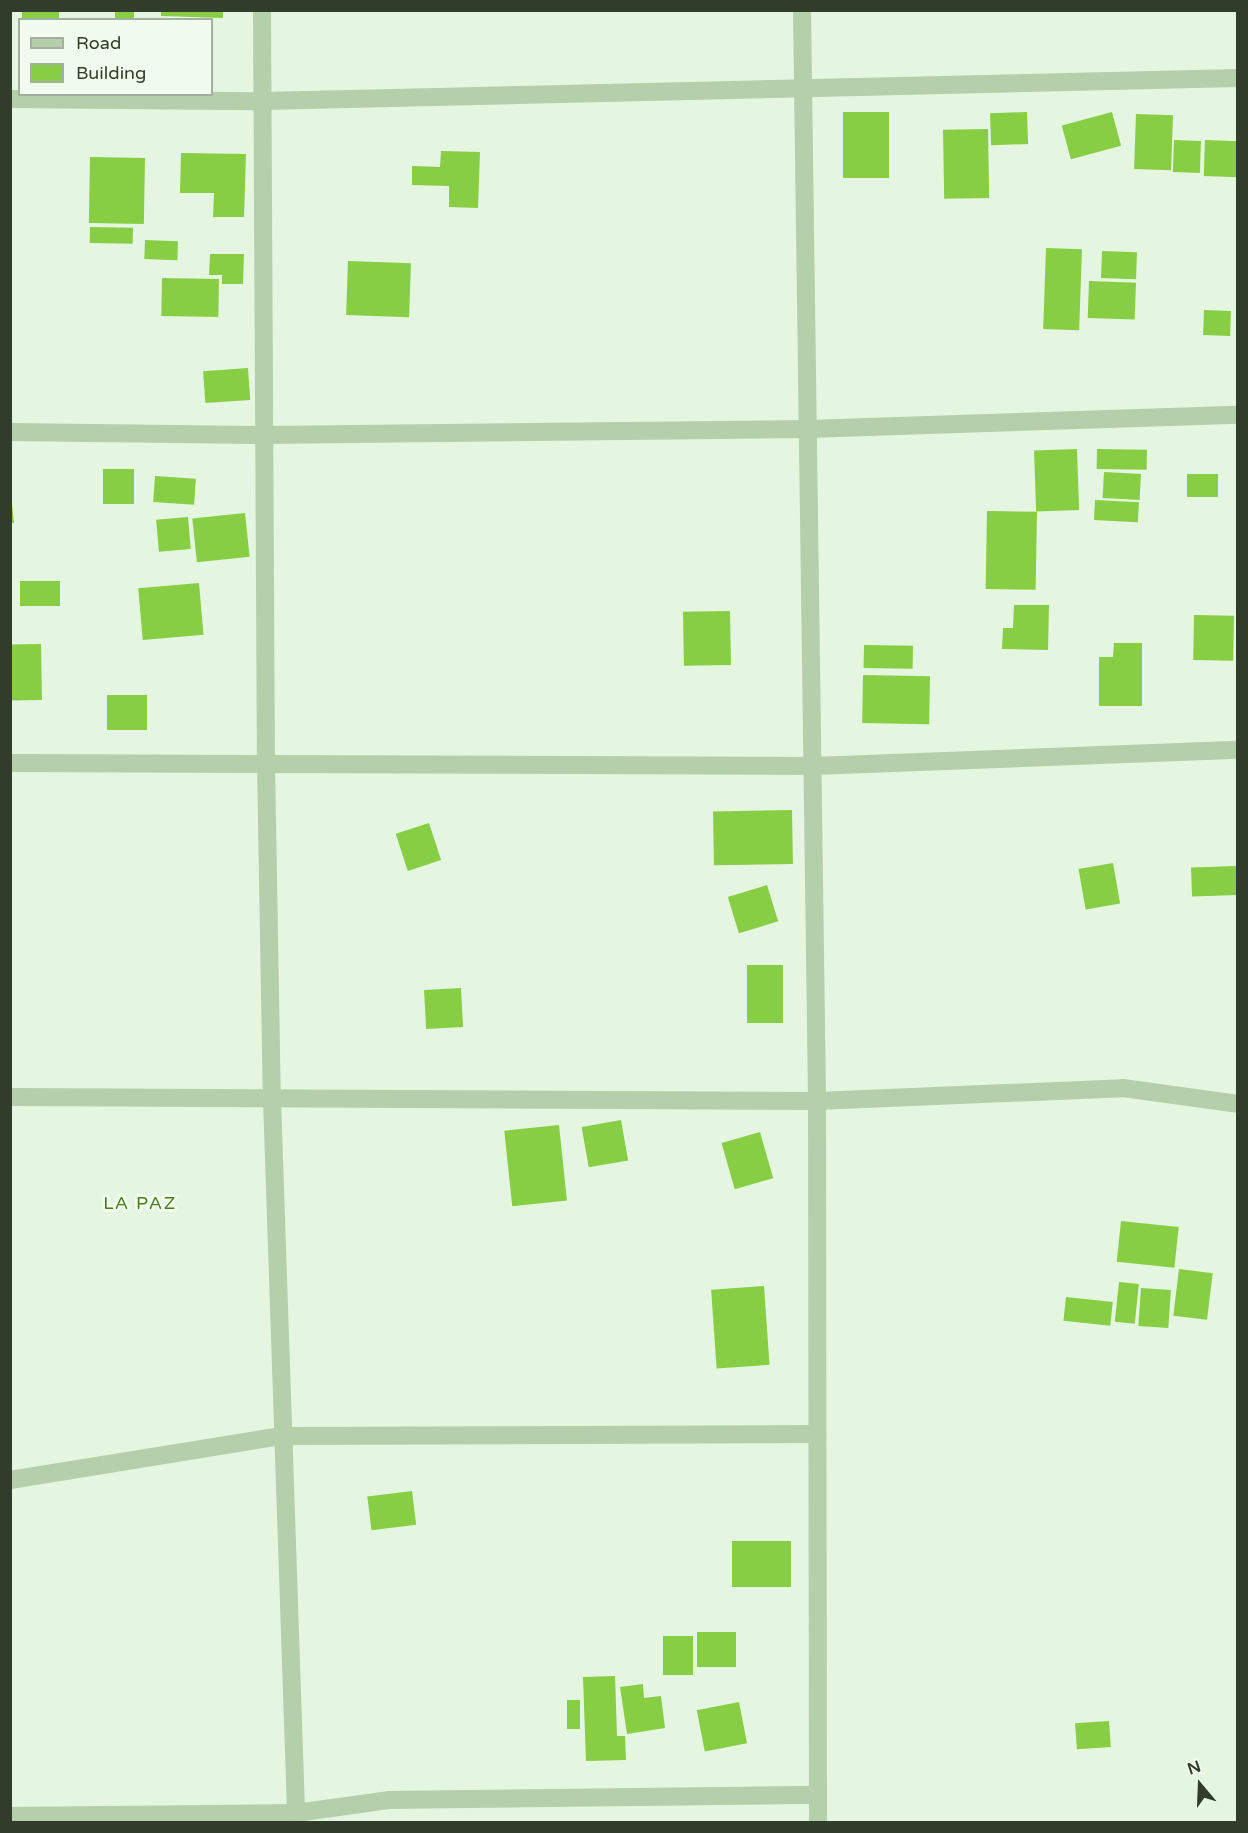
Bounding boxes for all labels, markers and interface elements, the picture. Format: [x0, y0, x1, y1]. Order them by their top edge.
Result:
legend [18, 18, 213, 96]
text: Road [76, 32, 121, 54]
text: Building [76, 62, 146, 84]
district label: LA PAZ [103, 1192, 177, 1214]
north arrow [1170, 1755, 1230, 1815]
text: N [1185, 1756, 1203, 1780]

